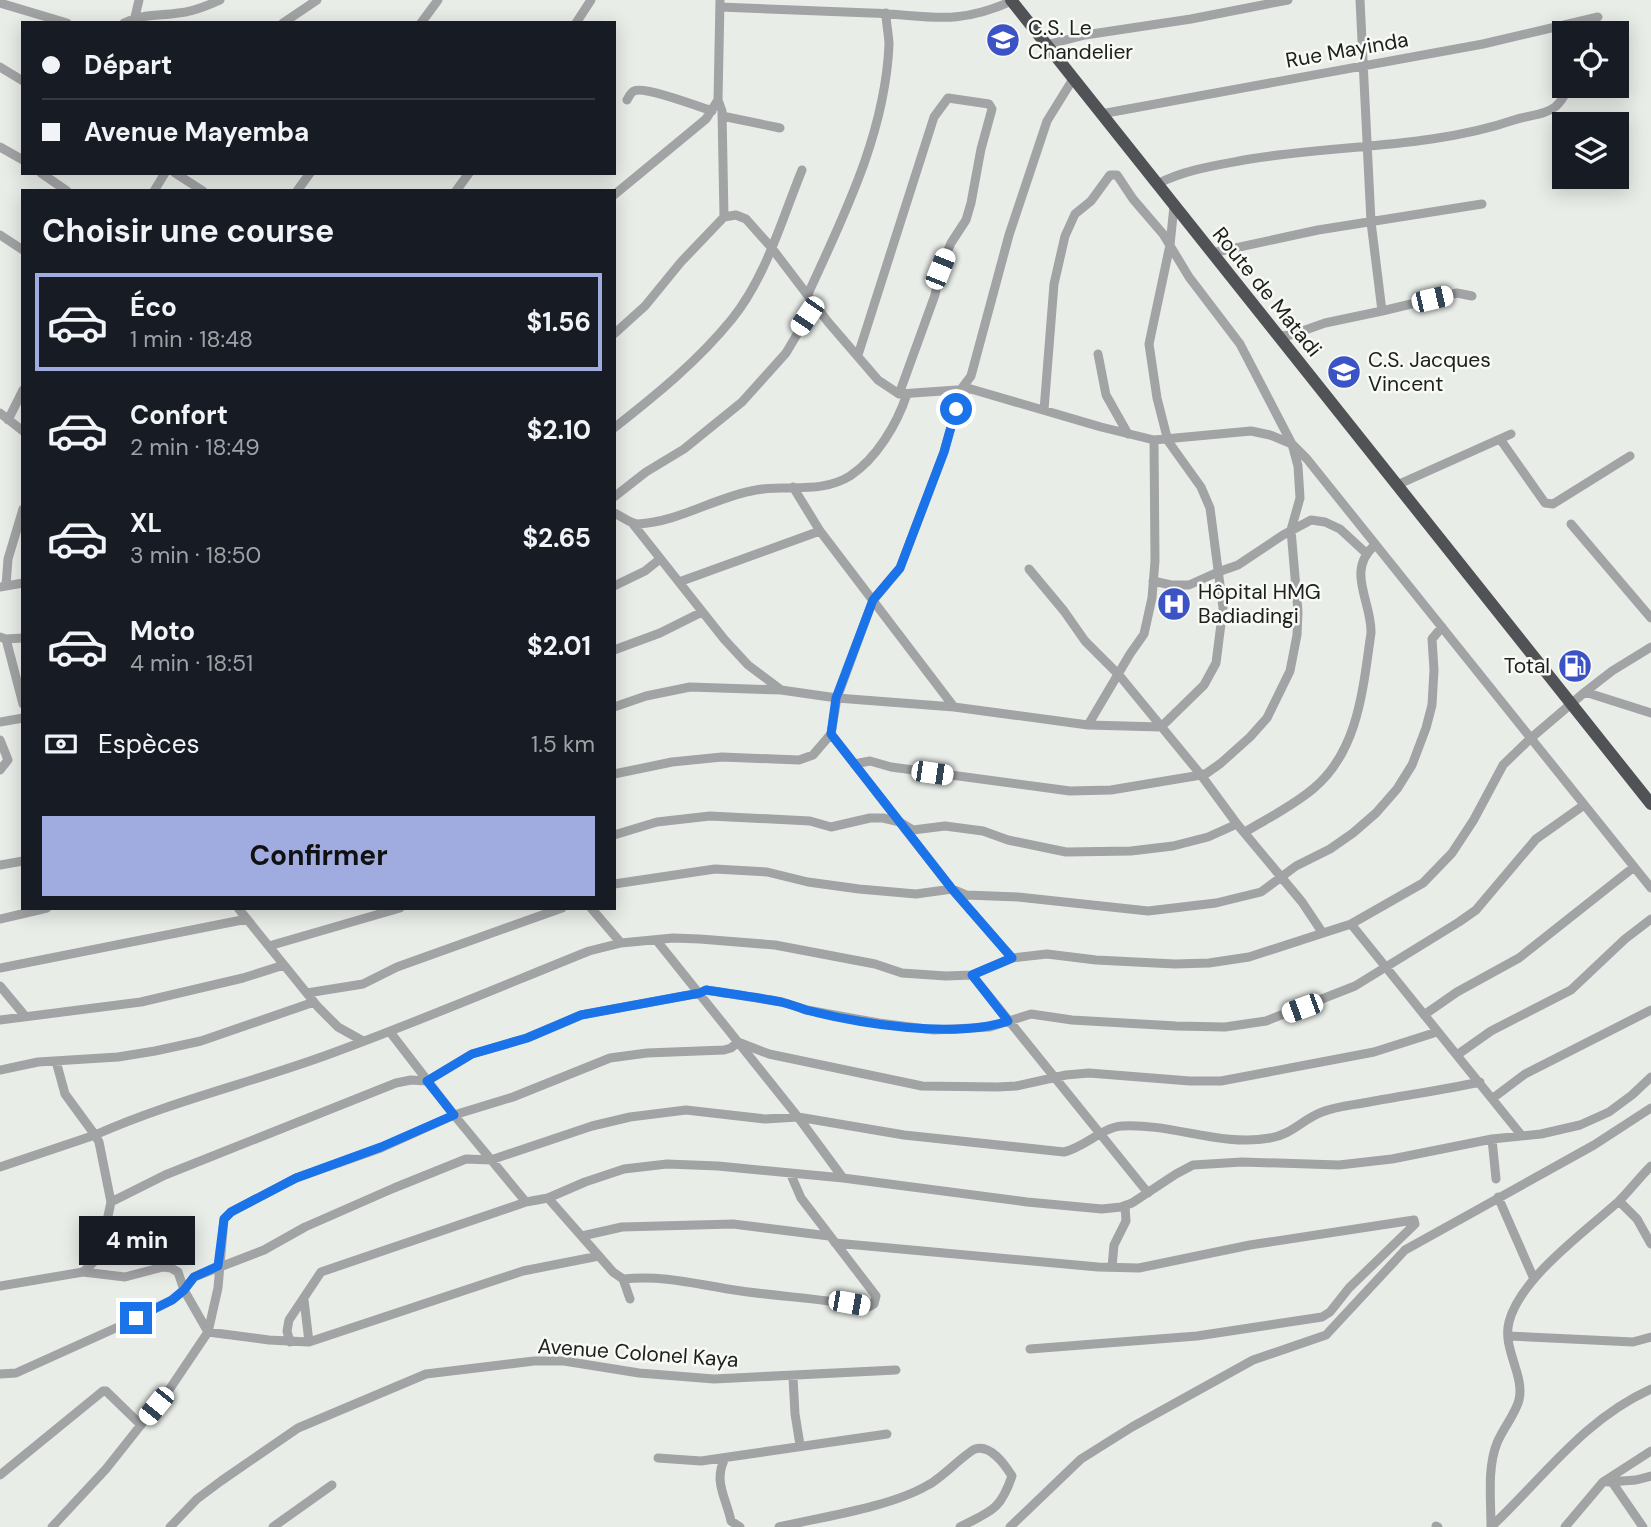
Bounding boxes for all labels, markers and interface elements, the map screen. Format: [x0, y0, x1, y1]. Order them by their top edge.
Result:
place label: C.S. Le Chandelier [1028, 14, 1133, 66]
school or university icon: C.S. Le Chandelier [984, 21, 1022, 59]
map controls [1552, 21, 1629, 189]
button: locate [1552, 21, 1629, 98]
street label: Rue Mayinda [1283, 25, 1411, 75]
text: Départ [84, 48, 172, 82]
button: layers [1552, 112, 1629, 189]
text: Avenue Mayemba [84, 115, 309, 149]
text: Choisir une course [42, 210, 334, 252]
street label: Route de Matadi [1206, 221, 1328, 363]
car [923, 246, 958, 292]
car [1410, 284, 1455, 314]
text: Éco [130, 290, 177, 324]
icon: car [46, 291, 109, 354]
car [787, 293, 828, 339]
text: $1.56 [527, 305, 591, 339]
text: 1 min · 18:48 [130, 324, 253, 354]
place label: C.S. Jacques Vincent [1368, 346, 1491, 398]
school or university icon: C.S. Jacques Vincent [1325, 353, 1363, 391]
route start [940, 393, 972, 425]
text: Confort [130, 398, 228, 432]
icon: car [46, 399, 109, 462]
text: $2.10 [527, 413, 591, 447]
text: 2 min · 18:49 [130, 432, 260, 462]
text: XL [130, 506, 162, 540]
icon: car [46, 507, 109, 570]
text: $2.65 [522, 521, 591, 555]
text: 3 min · 18:50 [130, 540, 261, 570]
place label: Hôpital HMG Badiadingi [1198, 578, 1321, 630]
hospital icon: Hôpital HMG Badiadingi [1155, 585, 1193, 623]
text: Moto [130, 614, 195, 648]
icon: car [46, 615, 109, 678]
text: $2.01 [527, 629, 591, 663]
fuel station icon: Total [1556, 647, 1594, 685]
text: 4 min · 18:51 [130, 648, 253, 678]
place label: Total [1504, 652, 1550, 680]
icon: cash [42, 725, 80, 763]
text: Espèces [98, 727, 199, 761]
text: 1.5 km [531, 729, 595, 759]
car [910, 760, 955, 786]
button: Confirmer [42, 816, 595, 896]
car [1279, 991, 1326, 1025]
callout: 4 min [78, 1216, 194, 1266]
text: 4 min [106, 1225, 168, 1255]
car [827, 1289, 872, 1317]
route end [120, 1302, 152, 1334]
street label: Avenue Colonel Kaya [537, 1332, 739, 1374]
car [135, 1383, 178, 1429]

